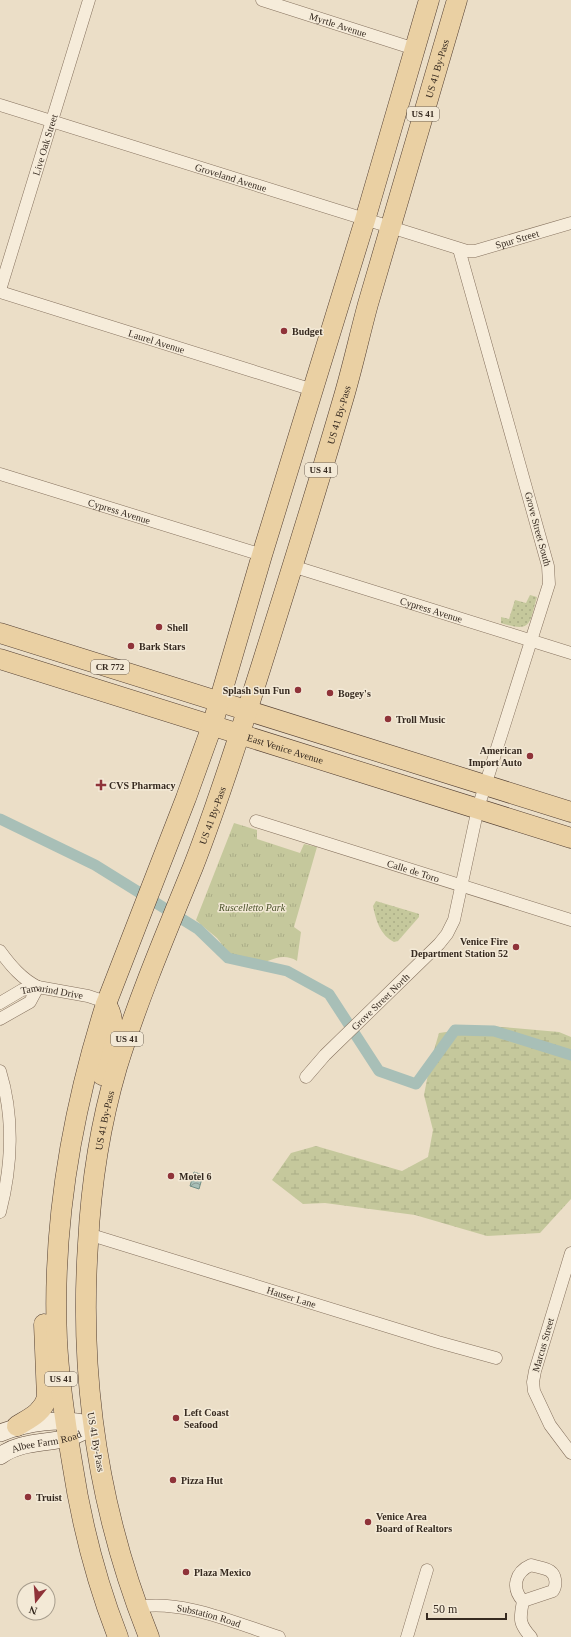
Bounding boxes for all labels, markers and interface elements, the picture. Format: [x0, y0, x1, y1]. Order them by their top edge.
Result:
street label: Myrtle Avenue [308, 10, 369, 39]
street label: US 41 By-Pass [423, 38, 451, 99]
road number: US 41 [407, 107, 439, 121]
street label: Live Oak Street [30, 113, 59, 177]
street label: Groveland Avenue [194, 161, 269, 194]
street label: Spur Street [494, 227, 540, 250]
marker: Budget [279, 326, 289, 336]
place label: Budget [292, 326, 323, 337]
street label: Laurel Avenue [127, 327, 187, 355]
street label: US 41 By-Pass [325, 384, 352, 445]
road number: US 41 [305, 463, 337, 477]
street label: Grove Street South [523, 491, 553, 567]
street label: Cypress Avenue [87, 496, 152, 526]
street label: Cypress Avenue [399, 595, 464, 624]
marker: Shell [154, 622, 164, 632]
place label: Shell [167, 622, 188, 633]
marker: Bark Stars [126, 641, 136, 651]
place label: Bark Stars [139, 641, 186, 652]
road number: CR 772 [91, 660, 129, 674]
place label: Splash Sun Fun [223, 685, 290, 696]
marker: Splash Sun Fun [293, 685, 303, 695]
marker: Bogey's [325, 688, 335, 698]
place label: Bogey's [338, 688, 371, 699]
marker: Troll Music [383, 714, 393, 724]
place label: Troll Music [396, 714, 446, 725]
street label: East Venice Avenue [246, 731, 325, 766]
place label: American Import Auto [468, 745, 522, 768]
marker: American Import Auto [525, 751, 535, 761]
marker: CVS Pharmacy [96, 780, 106, 790]
place label: CVS Pharmacy [109, 780, 175, 791]
street label: US 41 By-Pass [197, 785, 227, 846]
street label: Calle de Toro [386, 857, 441, 884]
park label: Ruscelletto Park [218, 902, 286, 913]
place label: Venice Fire Department Station 52 [411, 936, 509, 959]
marker: Venice Fire Department Station 52 [511, 942, 521, 952]
street label: Grove Street North [349, 971, 411, 1032]
street label: Tamarind Drive [20, 982, 85, 1001]
road number: US 41 [111, 1032, 143, 1046]
street label: US 41 By-Pass [93, 1089, 116, 1151]
marker: Motel 6 [166, 1171, 176, 1181]
place label: Motel 6 [179, 1171, 212, 1182]
street label: Hauser Lane [266, 1284, 318, 1310]
street label: Marcus Street [530, 1316, 556, 1373]
road number: US 41 [45, 1372, 77, 1386]
place label: Left Coast Seafood [184, 1407, 229, 1430]
street label: US 41 By-Pass [85, 1411, 107, 1473]
marker: Left Coast Seafood [171, 1413, 181, 1423]
street label: Albee Farm Road [10, 1428, 83, 1454]
marker: Pizza Hut [168, 1475, 178, 1485]
place label: Pizza Hut [181, 1475, 224, 1486]
marker: Truist [23, 1492, 33, 1502]
place label: Truist [36, 1492, 63, 1503]
place label: Venice Area Board of Realtors [376, 1511, 452, 1534]
marker: Venice Area Board of Realtors [363, 1517, 373, 1527]
marker: Plaza Mexico [181, 1567, 191, 1577]
place label: Plaza Mexico [194, 1567, 251, 1578]
north arrow [16, 1581, 56, 1621]
scale bar [427, 1595, 506, 1621]
street label: Substation Road [176, 1602, 242, 1629]
text: 50 m [433, 1602, 458, 1616]
text: N [27, 1604, 39, 1617]

